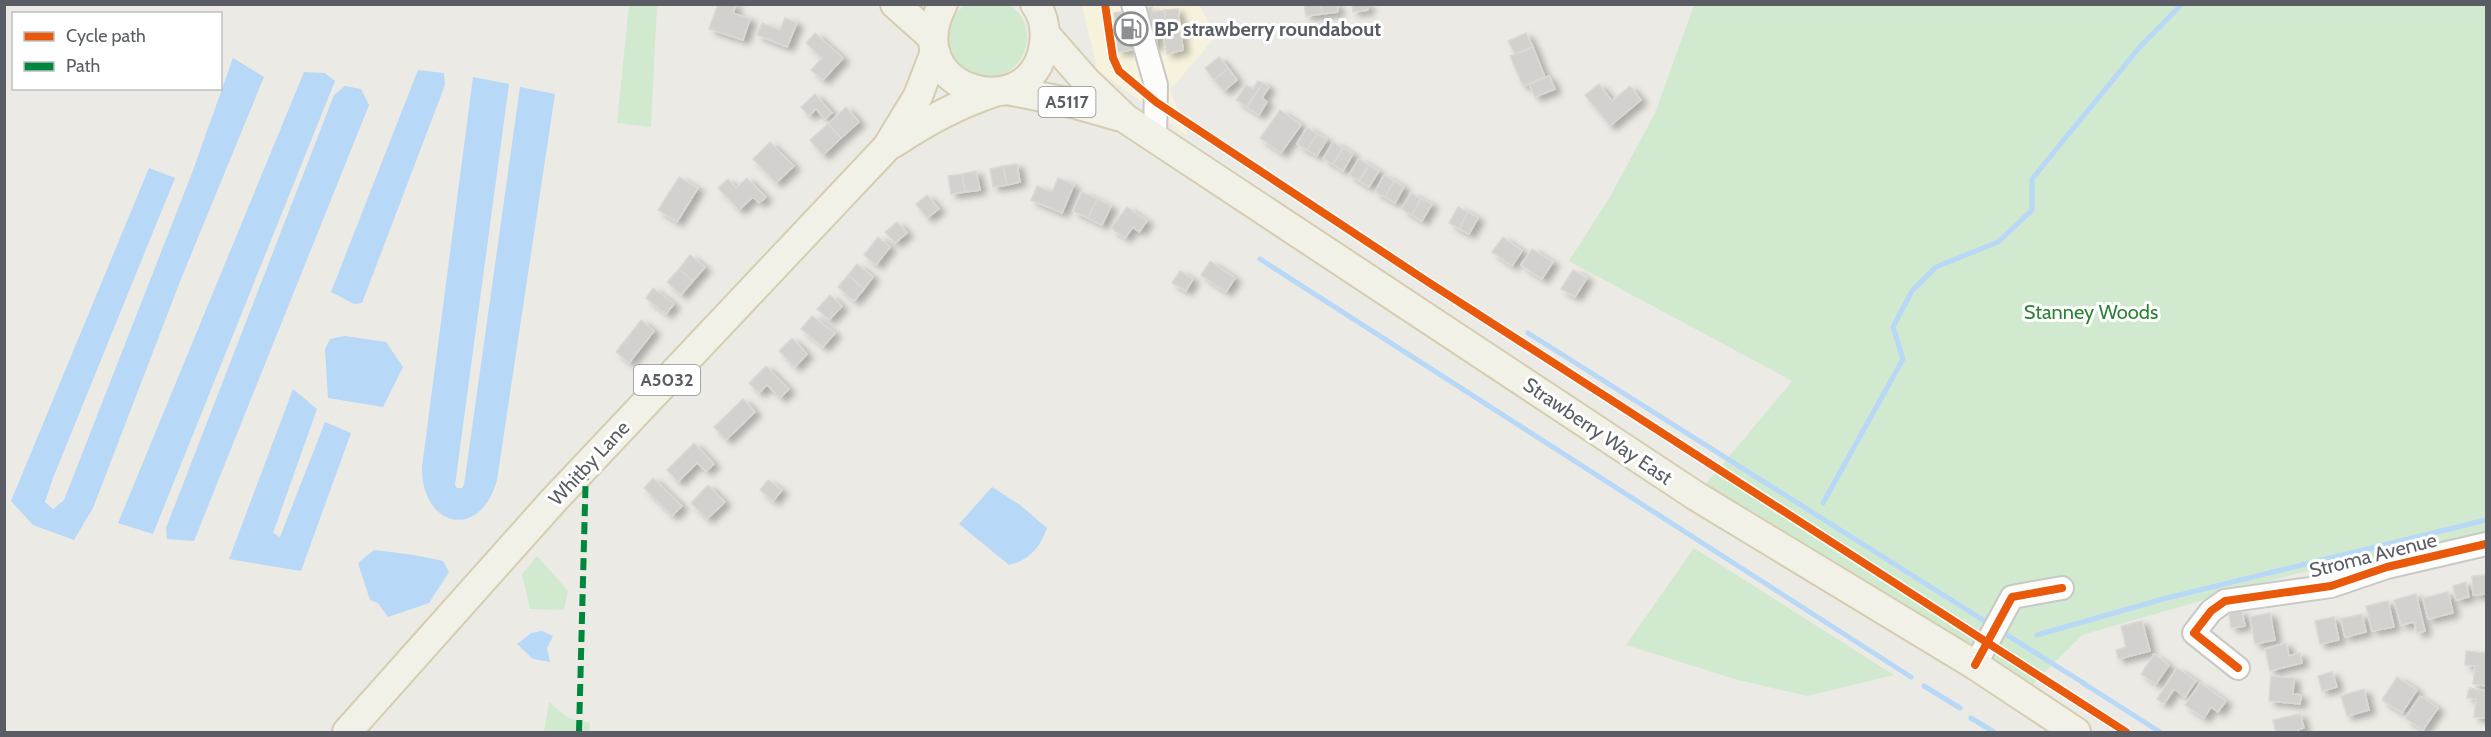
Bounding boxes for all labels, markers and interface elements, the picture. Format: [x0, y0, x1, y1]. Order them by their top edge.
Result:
fuel station icon: BP strawberry roundabout [1113, 11, 1149, 47]
legend [12, 12, 222, 90]
place label: BP strawberry roundabout [1154, 17, 1381, 41]
text: Cycle path [66, 25, 146, 47]
text: Path [66, 55, 100, 77]
road number: A5117 [1038, 87, 1096, 117]
park label: Stanney Woods [2024, 300, 2158, 324]
road number: A5032 [634, 365, 700, 395]
street label: Strawberry Way East [1519, 372, 1677, 490]
street label: Whitby Lane [544, 416, 634, 510]
street label: Stroma Avenue [2307, 528, 2439, 582]

